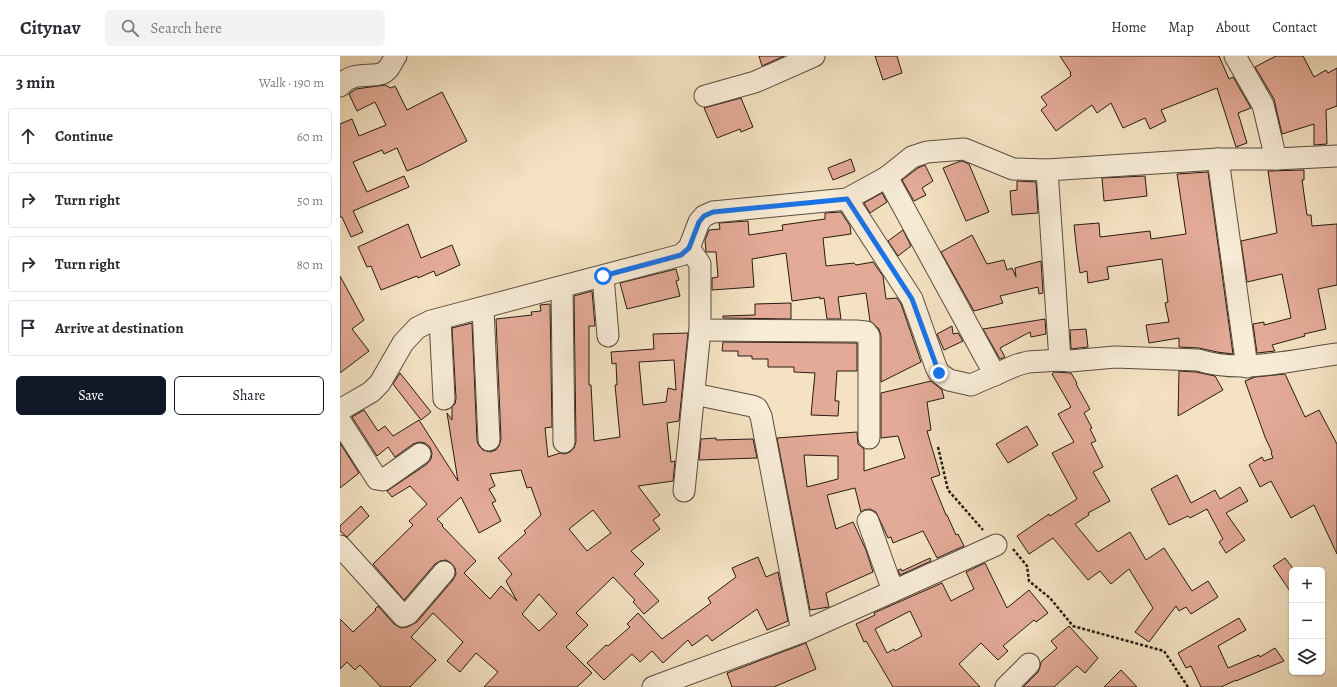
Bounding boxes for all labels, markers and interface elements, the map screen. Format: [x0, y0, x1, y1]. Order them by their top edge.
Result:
search box [105, 10, 385, 46]
text: Citynav [20, 15, 81, 41]
icon: search [119, 17, 141, 39]
text: Search here [151, 18, 222, 38]
text: Home [1111, 18, 1146, 37]
text: Map [1168, 18, 1194, 37]
text: About [1216, 18, 1250, 37]
text: Contact [1272, 18, 1317, 37]
text: 3 min [16, 71, 55, 94]
text: Walk · 190 m [259, 74, 324, 91]
icon: ahead [17, 125, 39, 147]
text: Continue [55, 126, 113, 146]
text: 60 m [297, 128, 323, 145]
icon: right [17, 189, 39, 211]
text: Turn right [55, 190, 120, 210]
text: 50 m [297, 192, 323, 209]
icon: right [17, 253, 39, 275]
text: Turn right [55, 254, 120, 274]
text: 80 m [296, 256, 323, 273]
route start [594, 267, 612, 285]
icon: arrive [17, 317, 39, 339]
text: Arrive at destination [55, 318, 184, 338]
route end [930, 364, 948, 382]
button: Save [16, 376, 166, 415]
button: Share [174, 376, 324, 415]
map controls [1289, 567, 1325, 675]
button: + [1289, 567, 1325, 603]
button: − [1289, 603, 1325, 639]
button: layers [1289, 639, 1325, 675]

